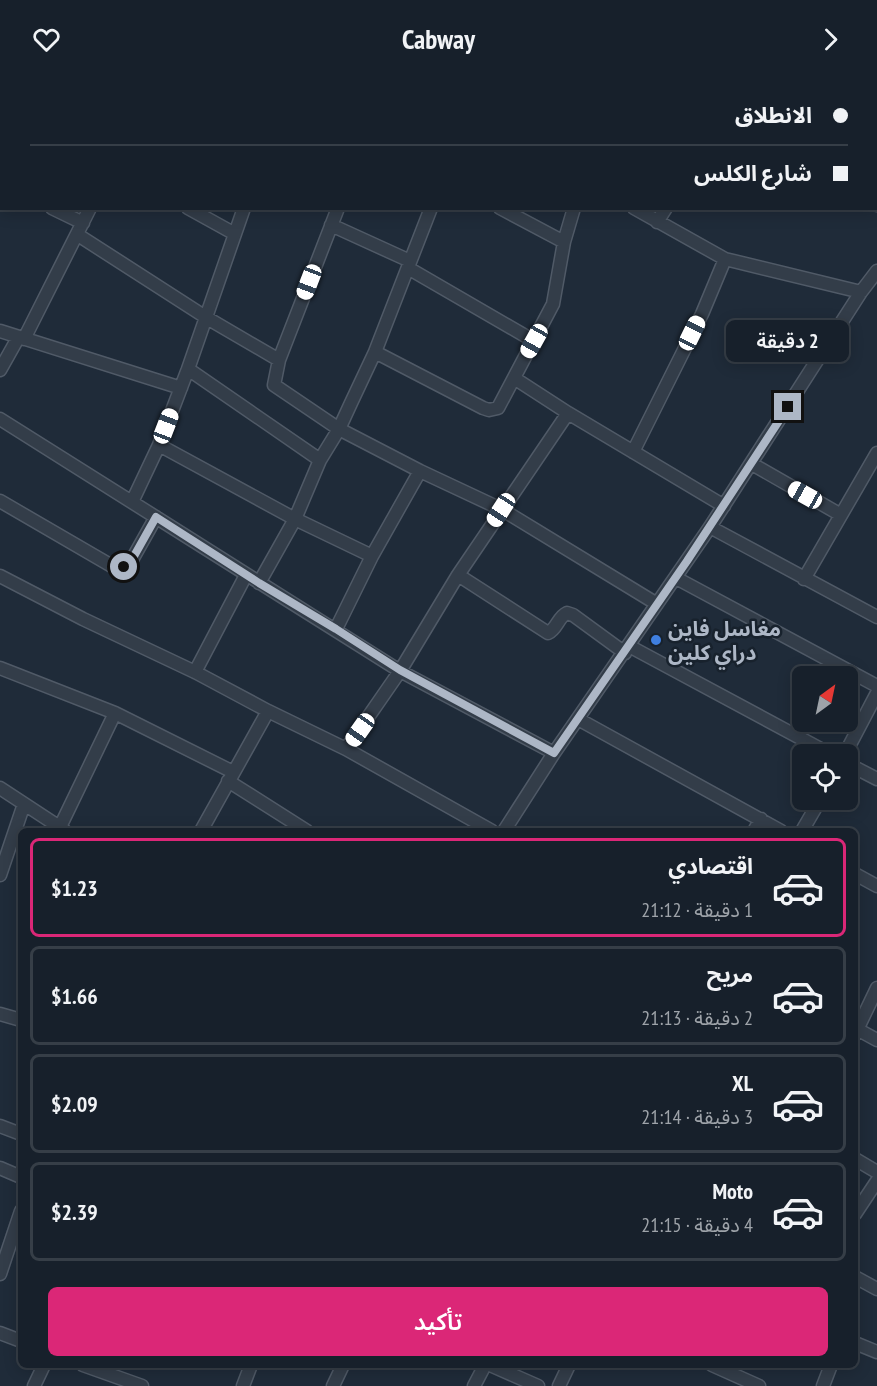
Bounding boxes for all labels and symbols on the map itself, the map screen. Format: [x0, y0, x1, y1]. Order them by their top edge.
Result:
car [294, 262, 324, 302]
car [676, 313, 708, 353]
callout: 2 دقيقة [726, 320, 850, 362]
car [517, 321, 551, 361]
route end [774, 393, 801, 420]
car [151, 406, 181, 446]
car [785, 478, 825, 512]
car [484, 490, 518, 530]
route start [110, 553, 137, 580]
place label: مغاسل فاين دراي كلين [668, 615, 781, 669]
marker: مغاسل فاين دراي كلين [649, 633, 663, 647]
north arrow [792, 666, 858, 732]
car [342, 710, 378, 750]

